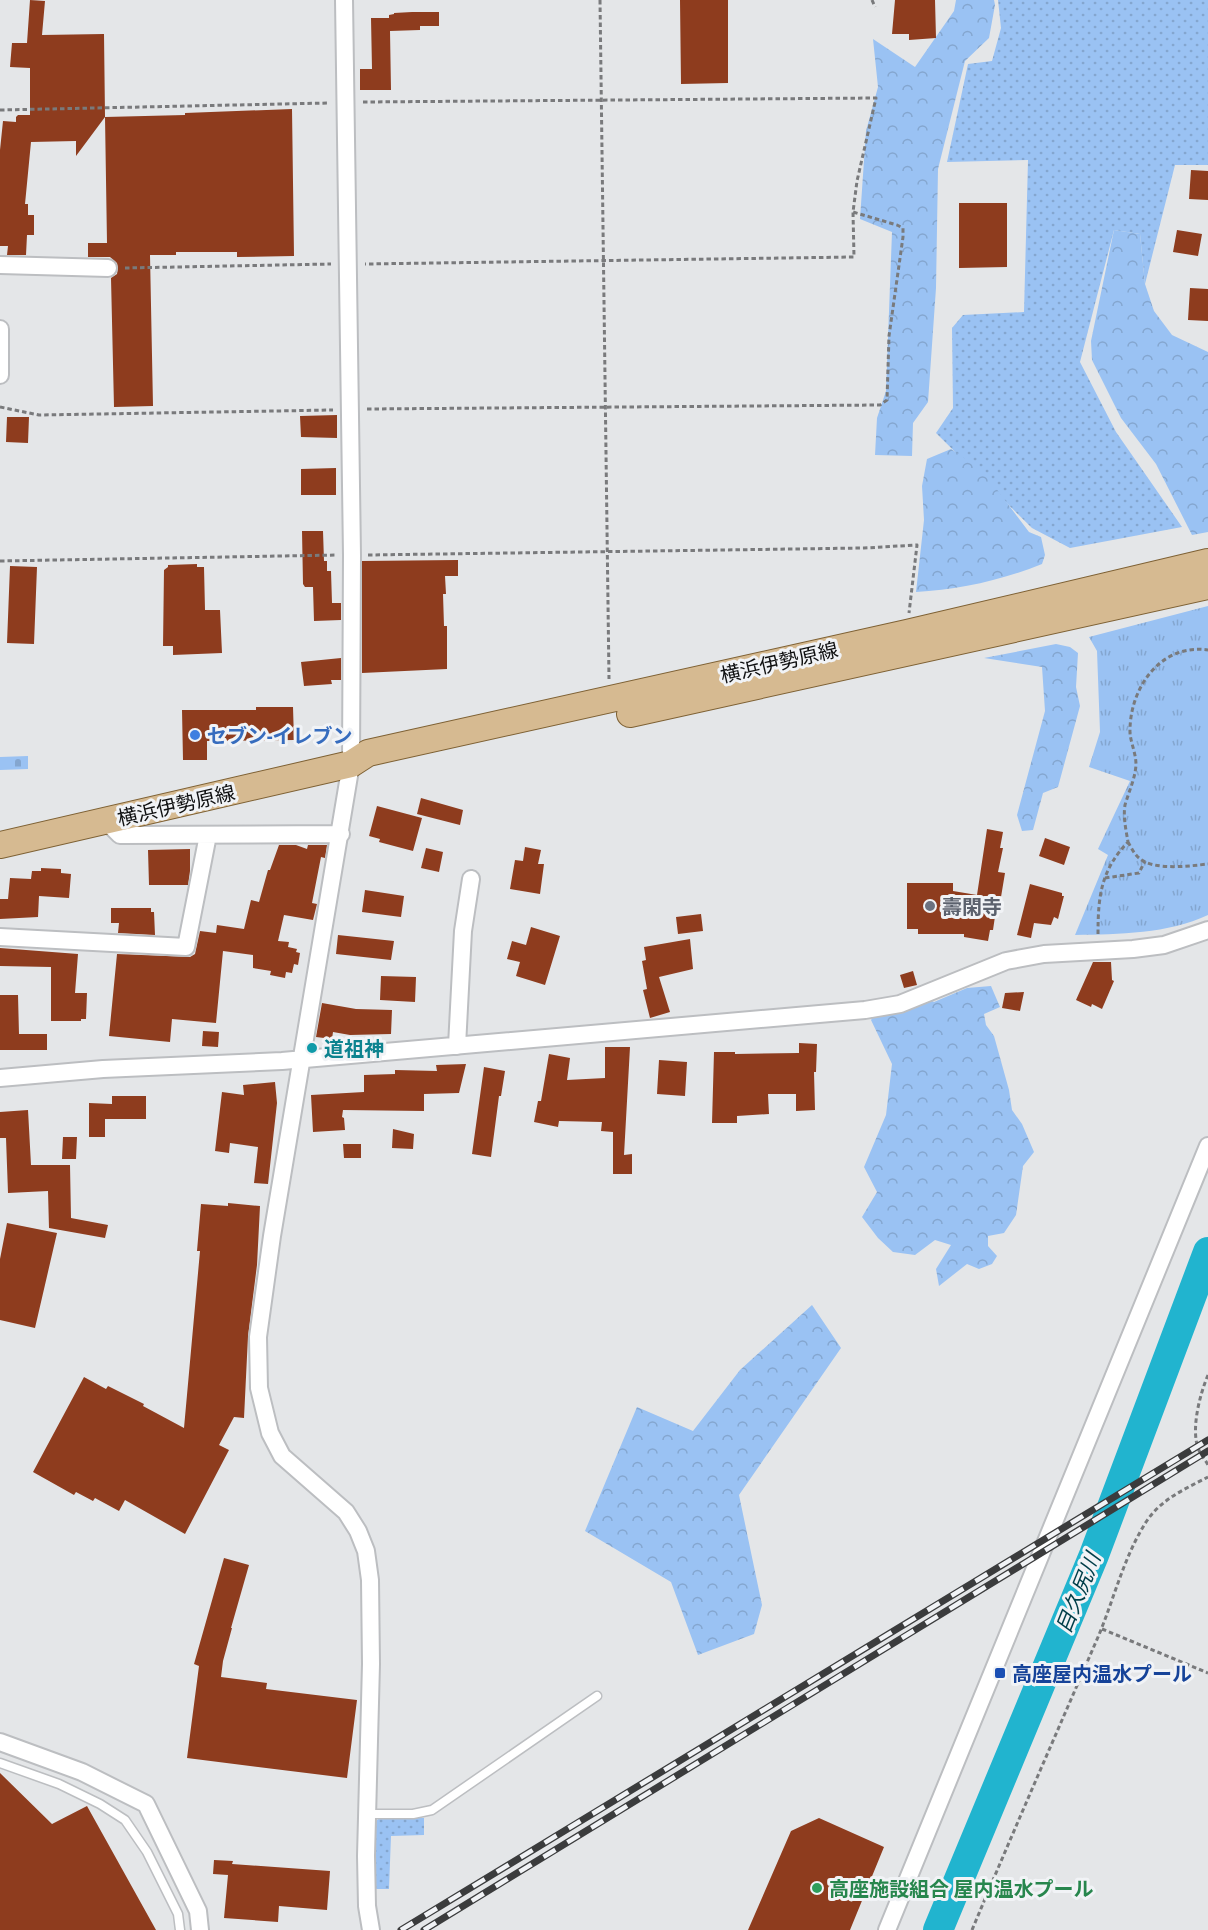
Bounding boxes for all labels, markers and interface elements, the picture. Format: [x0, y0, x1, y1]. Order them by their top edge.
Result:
street label: 横浜伊勢原線 [718, 635, 840, 689]
place label: セブン-イレブン [207, 722, 352, 749]
marker: セブン-イレブン [188, 728, 202, 742]
street label: 横浜伊勢原線 [115, 778, 237, 832]
place label: 壽閑寺 [942, 893, 1002, 920]
marker: 壽閑寺 [923, 899, 937, 913]
place label: 道祖神 [324, 1035, 384, 1062]
marker: 道祖神 [305, 1041, 319, 1055]
water label: 目久尻川 [1049, 1547, 1108, 1637]
place label: 高座屋内温水プール [1012, 1660, 1192, 1687]
marker: 高座屋内温水プール [993, 1666, 1007, 1680]
place label: 高座施設組合 屋内温水プール [829, 1875, 1094, 1902]
marker: 高座施設組合 屋内温水プール [810, 1881, 824, 1895]

